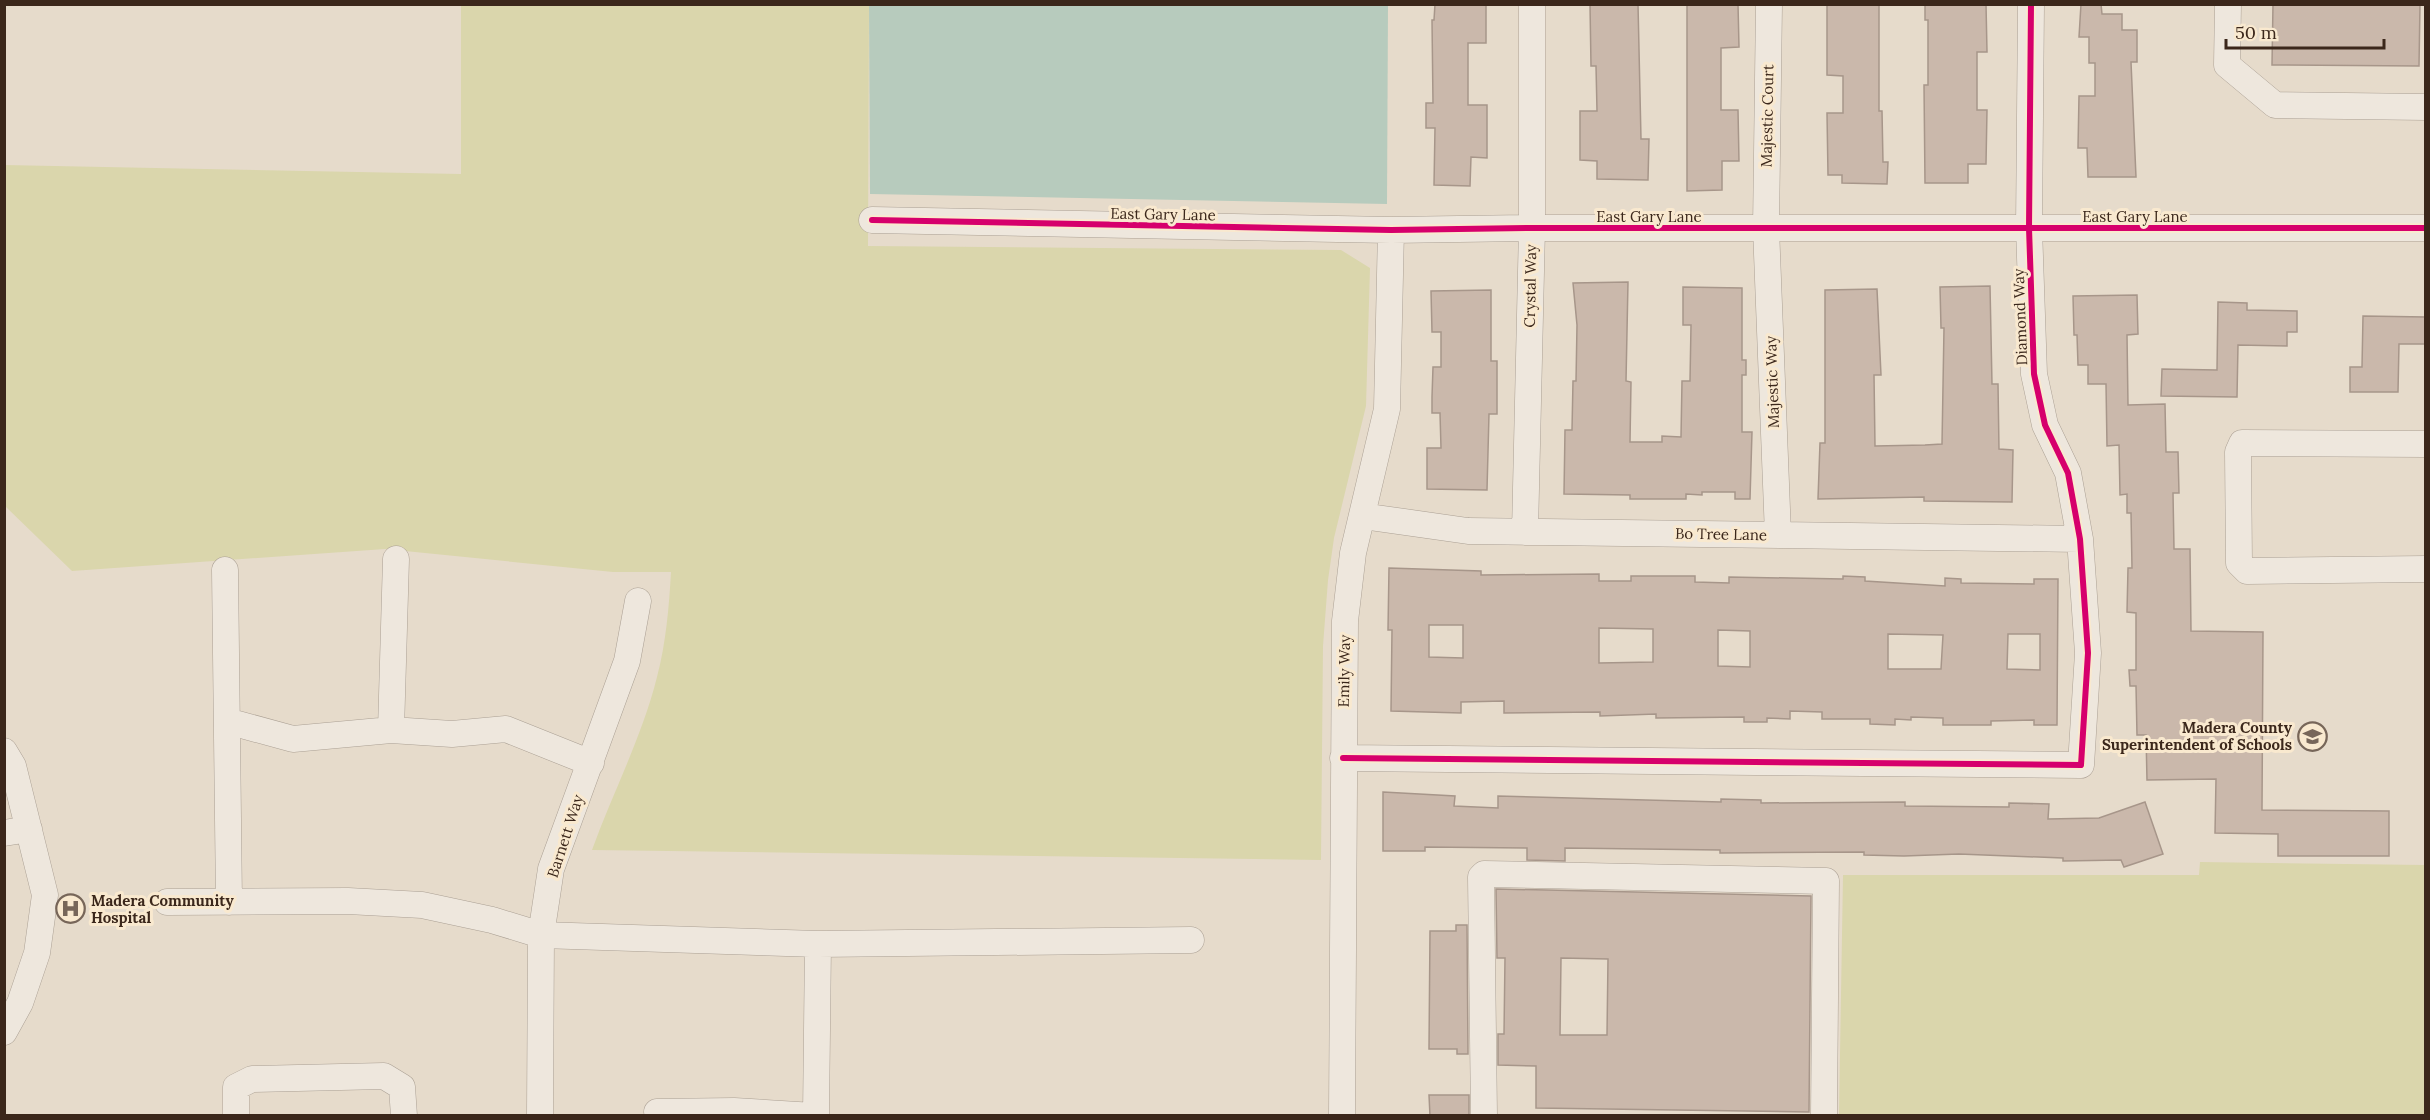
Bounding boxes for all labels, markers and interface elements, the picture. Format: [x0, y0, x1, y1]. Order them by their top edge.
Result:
scale bar [2226, 12, 2384, 50]
text: 50 m [2235, 21, 2277, 44]
street label: Majestic Court [1757, 64, 1777, 168]
street label: East Gary Lane [1110, 204, 1216, 224]
street label: East Gary Lane [1596, 207, 1702, 226]
street label: East Gary Lane [2082, 207, 2188, 226]
street label: Crystal Way [1520, 244, 1540, 328]
street label: Diamond Way [2009, 268, 2031, 366]
street label: Majestic Way [1761, 335, 1783, 428]
street label: Bo Tree Lane [1675, 524, 1767, 544]
street label: Emily Way [1334, 634, 1354, 708]
place label: Madera County Superintendent of Schools [2102, 718, 2293, 754]
school or university icon: Madera County Superintendent of Schools [2297, 720, 2329, 752]
street label: Barnett Way [543, 792, 587, 880]
place label: Madera Community Hospital [91, 891, 234, 927]
hospital icon: Madera Community Hospital [54, 893, 86, 925]

